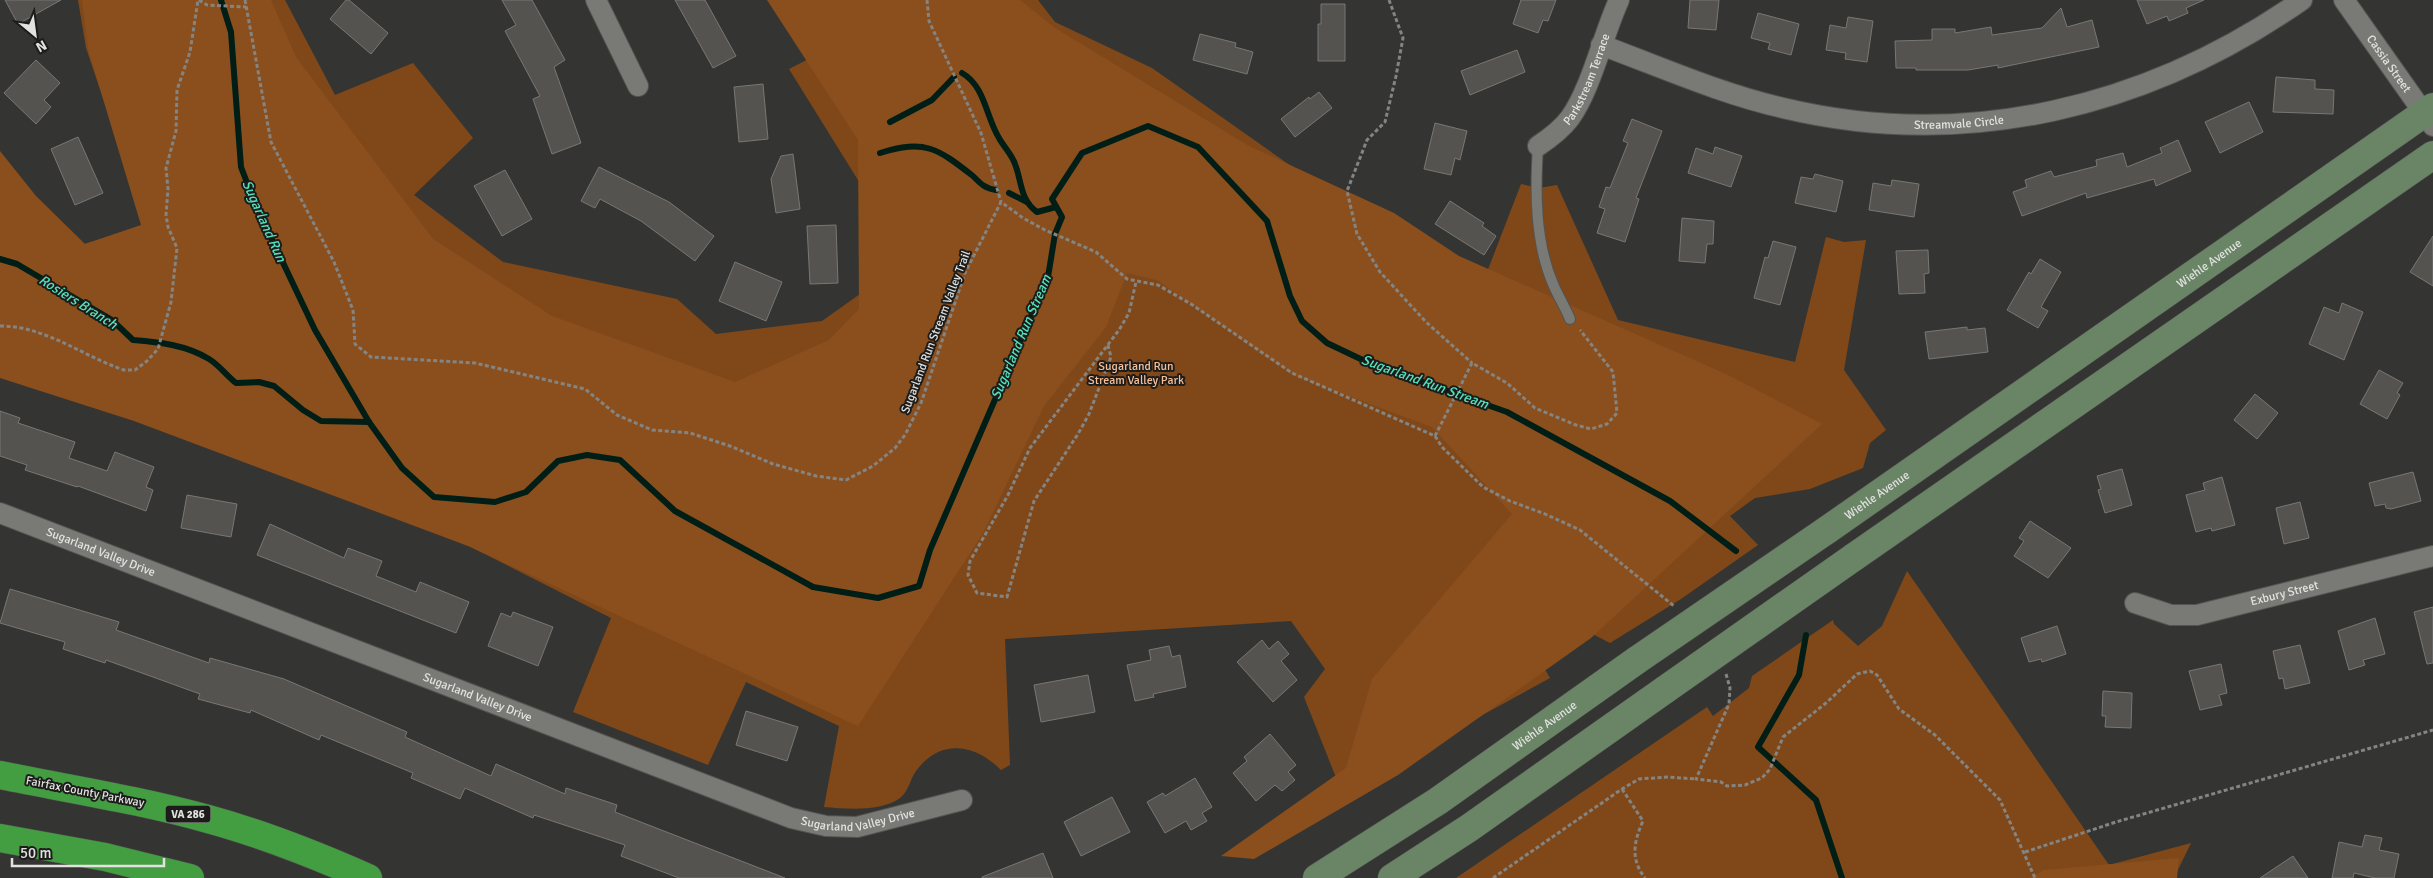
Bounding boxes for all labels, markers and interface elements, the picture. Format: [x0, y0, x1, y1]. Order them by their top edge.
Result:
north arrow [10, 10, 60, 60]
street label: Parkstream Terrace [1560, 32, 1613, 128]
street label: Cassia Street [2364, 32, 2414, 95]
text: N [33, 36, 49, 56]
street label: Streamvale Circle [1914, 112, 2005, 132]
water label: Sugarland Run [238, 177, 290, 265]
street label: Wiehle Avenue [2174, 235, 2244, 291]
street label: Sugarland Run Stream Valley Trail [898, 248, 974, 416]
water label: Rosiers Branch [36, 271, 121, 333]
water label: Sugarland Run Stream [987, 271, 1055, 402]
water label: Sugarland Run Stream [1359, 351, 1492, 413]
park label: Sugarland Run Stream Valley Park [1088, 359, 1184, 388]
street label: Wiehle Avenue [1842, 467, 1912, 523]
street label: Sugarland Valley Drive [44, 524, 157, 580]
street label: Exbury Street [2249, 577, 2320, 609]
street label: Sugarland Valley Drive [421, 669, 534, 725]
street label: Wiehle Avenue [1509, 698, 1580, 754]
street label: Fairfax County Parkway [24, 773, 146, 811]
street label: Sugarland Valley Drive [799, 805, 916, 835]
road number: VA 286 [166, 806, 210, 822]
scale bar [12, 836, 165, 868]
text: 50 m [20, 844, 51, 862]

